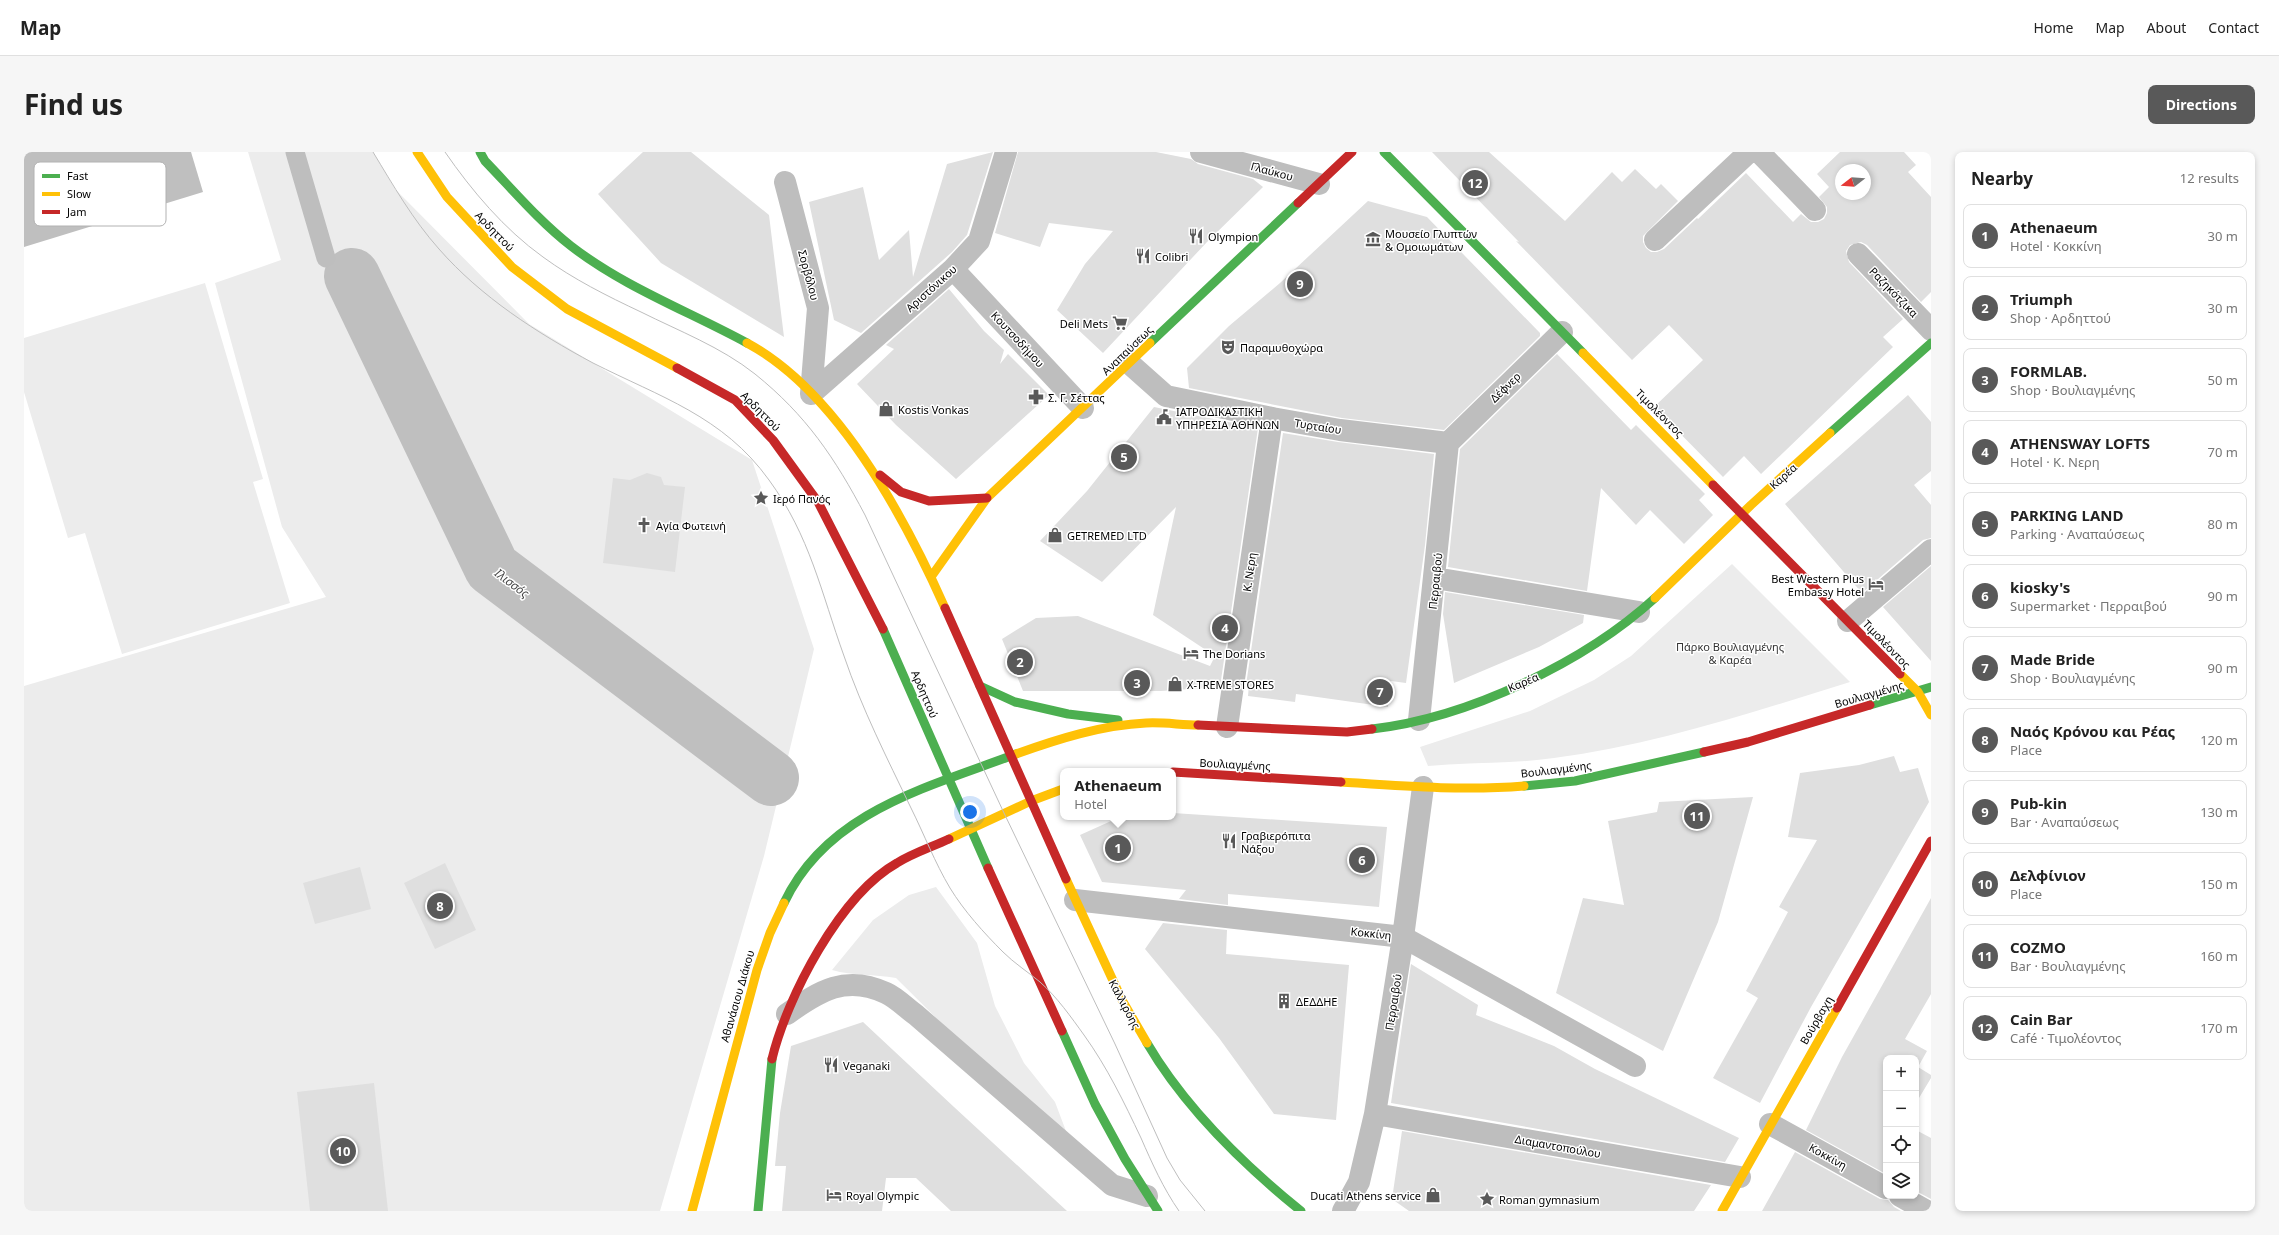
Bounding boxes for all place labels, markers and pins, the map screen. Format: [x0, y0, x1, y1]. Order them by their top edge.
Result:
pin: 12 [1462, 168, 1488, 198]
place label: Μουσείο Γλυπτών & Ομοιωμάτων [1385, 226, 1477, 254]
restaurant icon: Olympion [1187, 227, 1205, 245]
place label: Olympion [1208, 229, 1258, 244]
museum icon: Μουσείο Γλυπτών & Ομοιωμάτων [1364, 230, 1382, 248]
restaurant icon: Colibri [1134, 247, 1152, 265]
place label: Colibri [1155, 249, 1188, 264]
pin: 9 [1287, 269, 1313, 299]
supermarket icon: Deli Mets [1111, 314, 1129, 332]
place label: Deli Mets [1060, 316, 1108, 331]
theatre icon: Παραμυθοχώρα [1219, 338, 1237, 356]
place label: Παραμυθοχώρα [1240, 340, 1323, 355]
pharmacy icon: Σ. Γ. Σέττας [1027, 388, 1045, 406]
place label: Σ. Γ. Σέττας [1048, 390, 1105, 405]
shop icon: Kostis Vonkas [877, 400, 895, 418]
place label: Kostis Vonkas [898, 402, 969, 417]
place label: ΙΑΤΡΟΔΙΚΑΣΤΙΚΗ ΥΠΗΡΕΣΙΑ ΑΘΗΝΩΝ [1176, 404, 1279, 432]
public building icon: ΙΑΤΡΟΔΙΚΑΣΤΙΚΗ ΥΠΗΡΕΣΙΑ ΑΘΗΝΩΝ [1155, 408, 1173, 426]
pin: 5 [1111, 442, 1137, 472]
place icon: Ιερό Πανός [752, 489, 770, 507]
place label: Ιερό Πανός [773, 491, 830, 506]
church icon: Αγία Φωτεινή [635, 516, 653, 534]
place label: Αγία Φωτεινή [656, 518, 726, 533]
shop icon: GETREMED LTD [1046, 526, 1064, 544]
place label: GETREMED LTD [1067, 528, 1147, 543]
place label: Best Western Plus Embassy Hotel [1771, 571, 1864, 599]
hotel icon: Best Western Plus Embassy Hotel [1867, 575, 1885, 593]
pin: 4 [1212, 613, 1238, 643]
hotel icon: The Dorians [1182, 644, 1200, 662]
place label: The Dorians [1203, 646, 1265, 661]
pin: 2 [1007, 647, 1033, 677]
pin: 3 [1124, 668, 1150, 698]
shop icon: X-TREME STORES [1166, 675, 1184, 693]
place label: X-TREME STORES [1187, 677, 1274, 692]
pin: 7 [1367, 677, 1393, 707]
pin: 11 [1684, 801, 1710, 831]
place label: Γραβιερόπιτα Νάξου [1241, 828, 1311, 856]
restaurant icon: Γραβιερόπιτα Νάξου [1220, 832, 1238, 850]
pin: 1 [1105, 833, 1131, 863]
pin: 6 [1349, 845, 1375, 875]
pin: 8 [427, 891, 453, 921]
building icon: ΔΕΔΔΗΕ [1275, 992, 1293, 1010]
place label: ΔΕΔΔΗΕ [1296, 994, 1337, 1009]
restaurant icon: Veganaki [822, 1056, 840, 1074]
place label: Veganaki [843, 1058, 890, 1073]
pin: 10 [330, 1136, 356, 1166]
hotel icon: Royal Olympic [825, 1186, 843, 1204]
shop icon: Ducati Athens service [1424, 1186, 1442, 1204]
place label: Royal Olympic [846, 1188, 919, 1203]
place label: Ducati Athens service [1310, 1188, 1421, 1203]
place icon: Roman gymnasium [1478, 1190, 1496, 1208]
place label: Roman gymnasium [1499, 1192, 1599, 1207]

